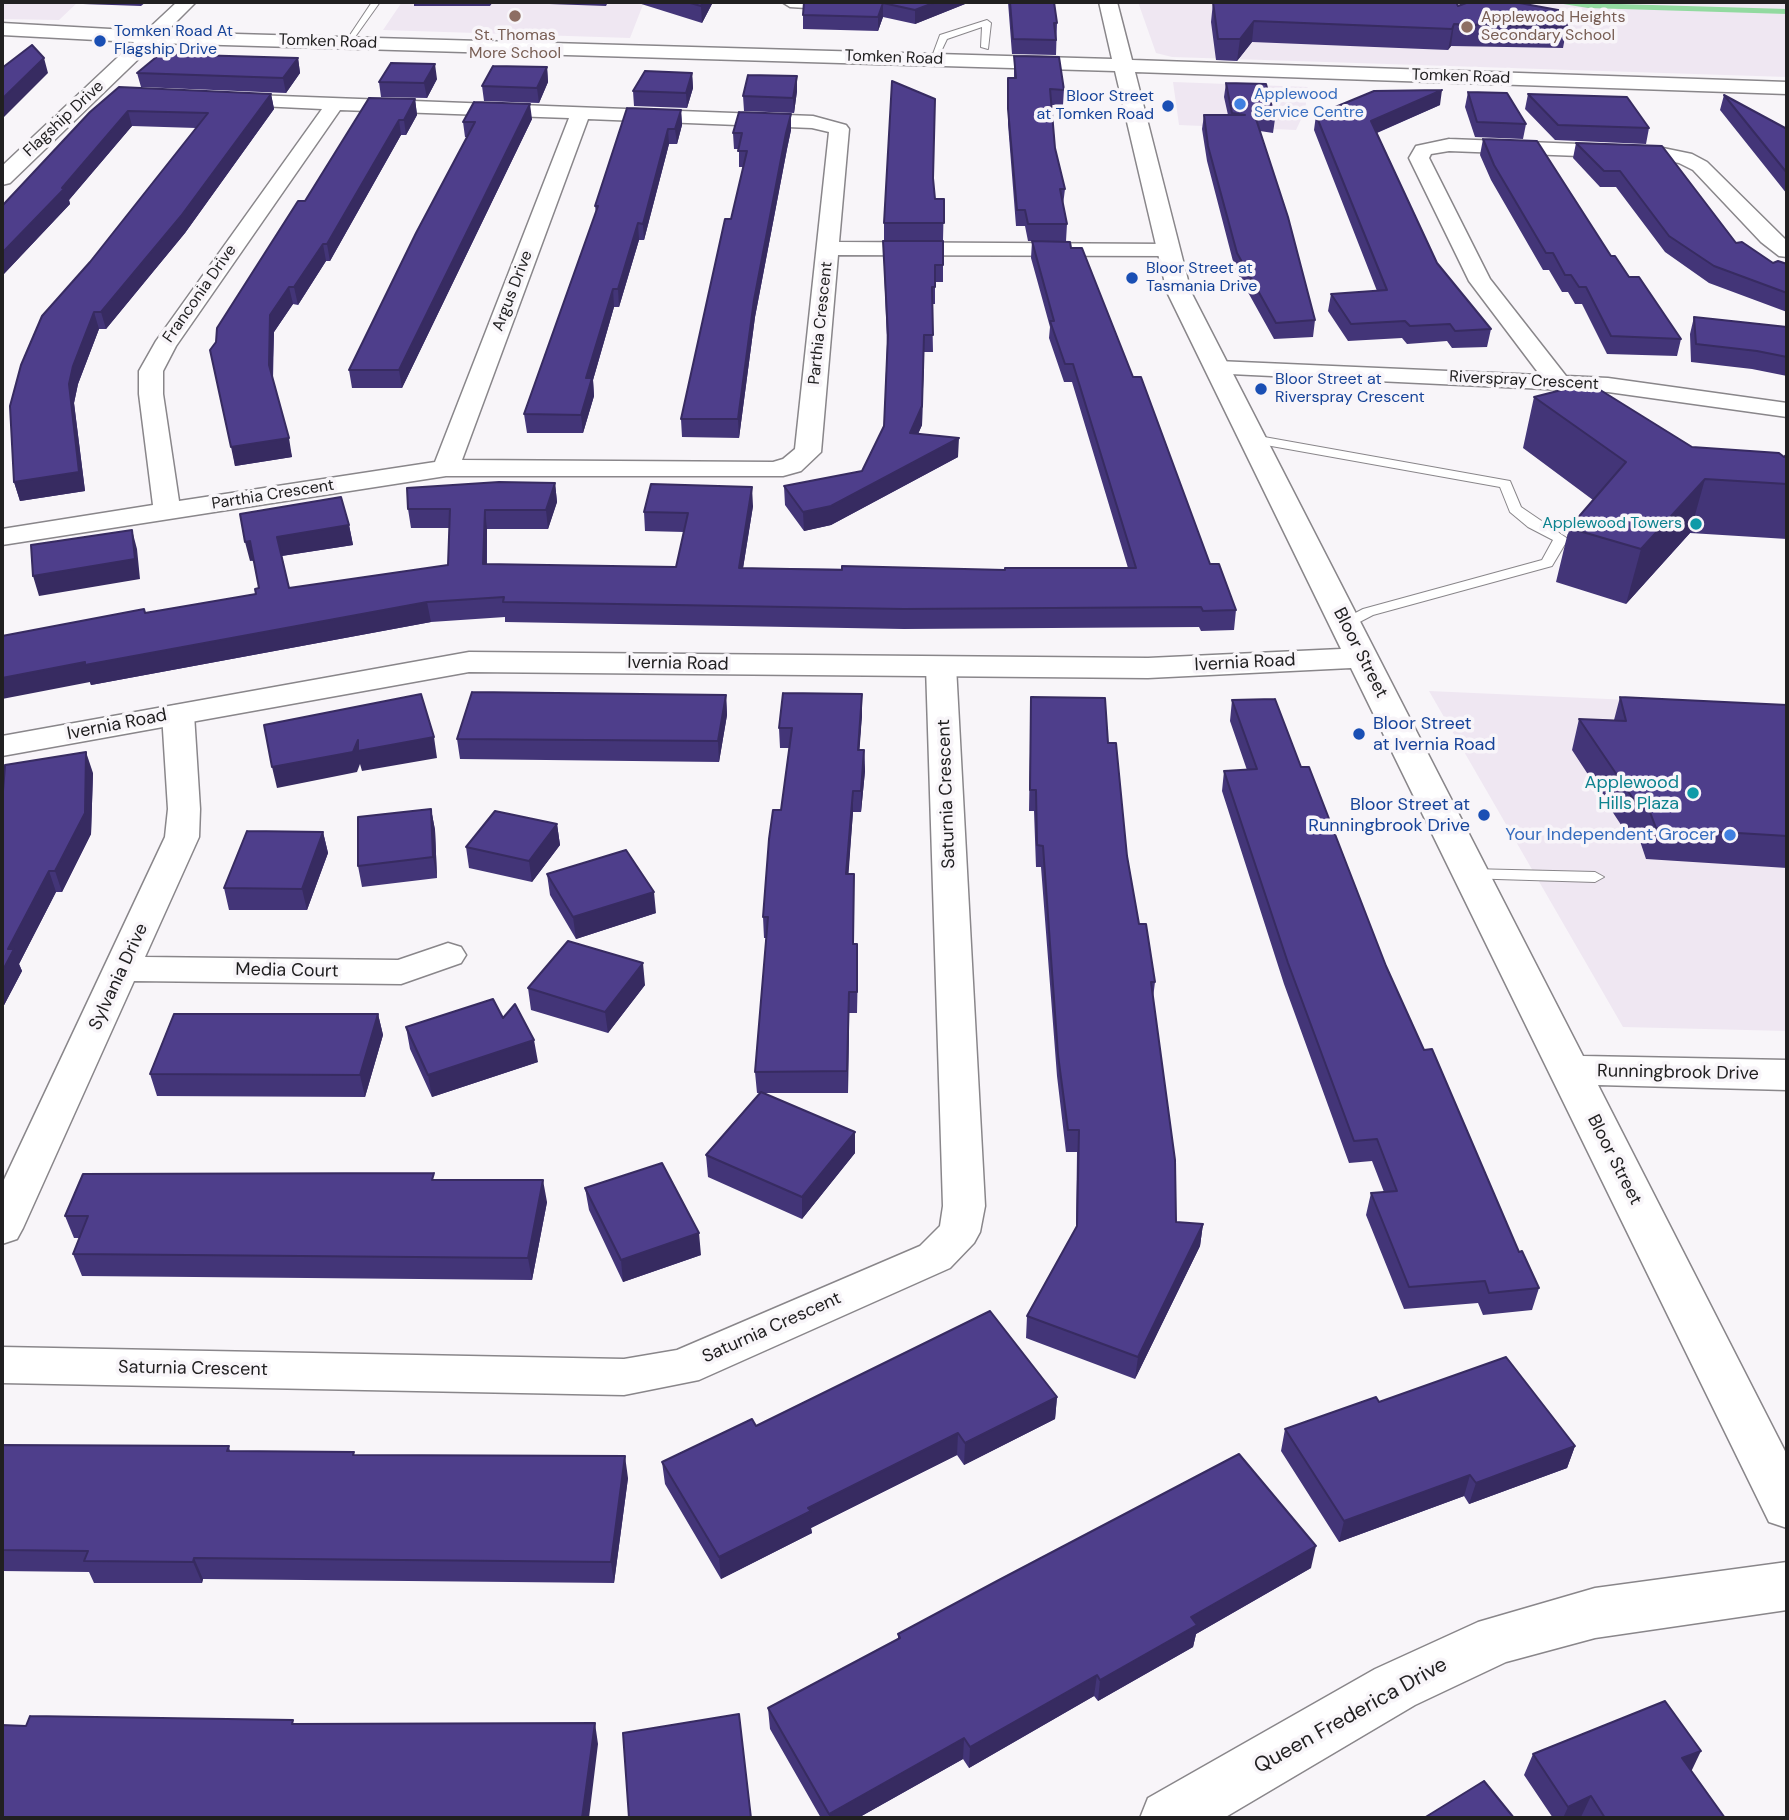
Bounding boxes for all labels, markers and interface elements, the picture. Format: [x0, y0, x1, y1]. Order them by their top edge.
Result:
marker: St. Thomas More School [507, 8, 523, 24]
place label: Applewood Heights Secondary School [1481, 8, 1625, 46]
marker: Applewood Heights Secondary School [1459, 19, 1475, 35]
place label: Tomken Road At Flagship Drive [114, 22, 233, 60]
place label: St. Thomas More School [469, 26, 561, 64]
street label: Tomken Road [278, 31, 378, 53]
marker: Tomken Road At Flagship Drive [92, 33, 108, 49]
street label: Tomken Road [844, 47, 944, 69]
street label: Tomken Road [1411, 66, 1511, 88]
street label: Flagship Drive [20, 77, 108, 161]
place label: Applewood Service Centre [1254, 85, 1364, 123]
place label: Bloor Street at Tomken Road [1036, 87, 1154, 125]
marker: Applewood Service Centre [1232, 96, 1248, 112]
marker: Bloor Street at Tomken Road [1160, 98, 1176, 114]
street label: Franconia Drive [159, 241, 241, 347]
street label: Argus Drive [489, 248, 537, 334]
place label: Bloor Street at Tasmania Drive [1146, 259, 1257, 297]
street label: Parthia Crescent [805, 260, 837, 386]
marker: Bloor Street at Tasmania Drive [1124, 270, 1140, 286]
street label: Riverspray Crescent [1449, 367, 1599, 395]
place label: Bloor Street at Riverspray Crescent [1275, 370, 1425, 408]
marker: Bloor Street at Riverspray Crescent [1253, 381, 1269, 397]
street label: Parthia Crescent [210, 476, 336, 514]
place label: Applewood Towers [1542, 514, 1682, 534]
marker: Applewood Towers [1688, 516, 1704, 532]
street label: Bloor Street [1328, 604, 1392, 702]
street label: Ivernia Road [1194, 650, 1296, 676]
street label: Ivernia Road [627, 652, 729, 676]
street label: Ivernia Road [65, 705, 169, 745]
place label: Bloor Street at Ivernia Road [1373, 713, 1496, 756]
street label: Saturnia Crescent [934, 719, 960, 869]
marker: Bloor Street at Ivernia Road [1351, 726, 1367, 742]
place label: Applewood Hills Plaza [1585, 772, 1679, 814]
marker: Applewood Hills Plaza [1685, 785, 1701, 801]
place label: Bloor Street at Runningbrook Drive [1308, 794, 1470, 836]
marker: Bloor Street at Runningbrook Drive [1476, 807, 1492, 823]
place label: Your Independent Grocer [1505, 824, 1716, 846]
marker: Your Independent Grocer [1722, 827, 1738, 843]
street label: Sylvania Drive [85, 920, 153, 1034]
street label: Media Court [235, 959, 339, 983]
street label: Runningbrook Drive [1597, 1061, 1759, 1085]
street label: Bloor Street [1582, 1111, 1646, 1209]
street label: Saturnia Crescent [699, 1288, 845, 1368]
street label: Saturnia Crescent [118, 1357, 268, 1381]
street label: Queen Frederica Drive [1250, 1652, 1452, 1780]

